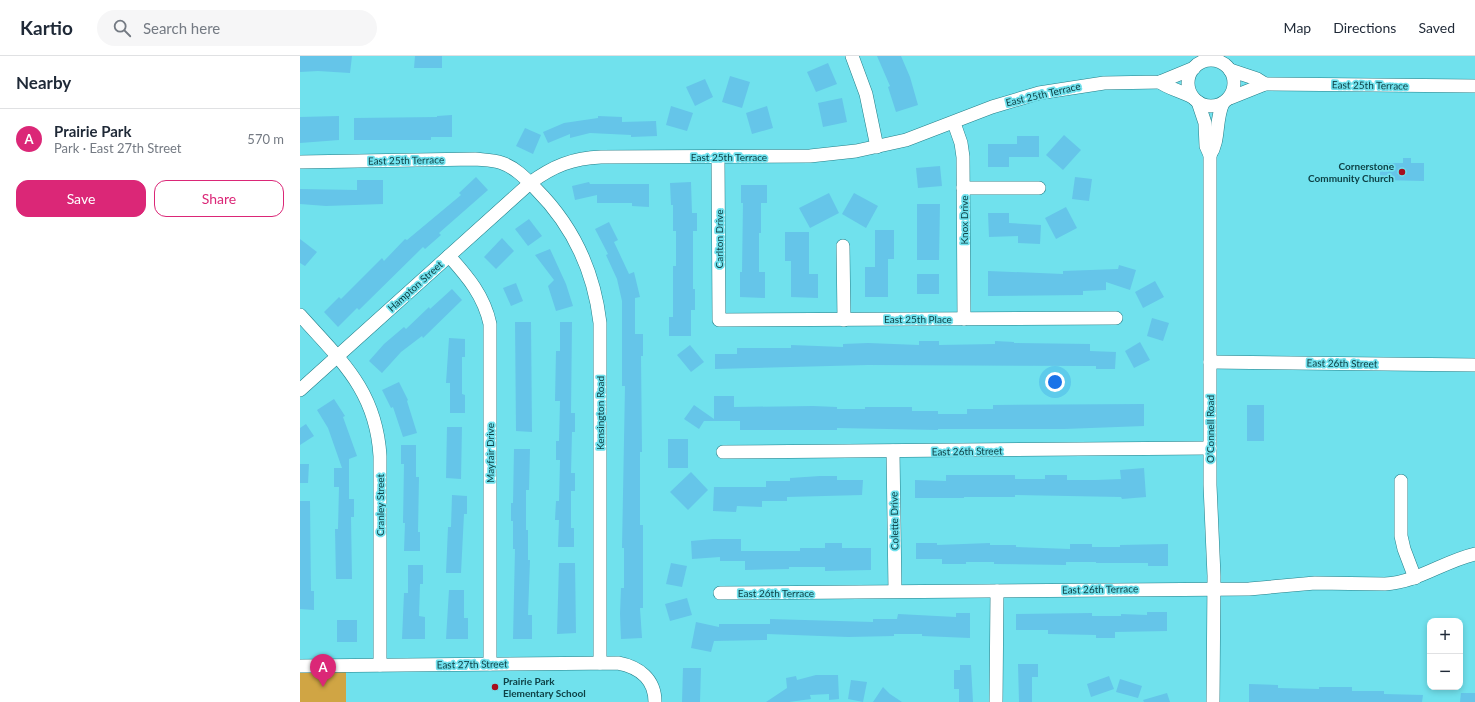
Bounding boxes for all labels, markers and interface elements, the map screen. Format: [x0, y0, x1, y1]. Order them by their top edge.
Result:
search box [97, 10, 377, 46]
text: Kartio [20, 16, 73, 39]
icon: search [111, 17, 133, 39]
text: Search here [143, 19, 220, 37]
text: Map [1284, 19, 1311, 36]
text: Directions [1333, 19, 1396, 36]
text: Saved [1418, 19, 1455, 36]
text: Nearby [16, 72, 71, 93]
street label: East 25th Terrace [1332, 78, 1408, 92]
street label: East 25th Terrace [1004, 80, 1082, 108]
text: Prairie Park [54, 122, 131, 140]
text: A [24, 131, 34, 147]
text: 570 m [247, 131, 284, 147]
text: Park · East 27th Street [54, 140, 182, 156]
street label: East 25th Terrace [691, 151, 767, 163]
street label: East 25th Terrace [368, 153, 444, 167]
place label: Cornerstone Community Church [1308, 160, 1395, 184]
marker: Cornerstone Community Church [1397, 167, 1407, 177]
button: Save [16, 180, 146, 217]
button: Share [154, 180, 284, 217]
street label: Knox Drive [958, 195, 970, 245]
street label: Carlton Drive [713, 210, 725, 268]
street label: Hampton Street [385, 258, 445, 314]
street label: East 25th Place [884, 313, 952, 325]
street label: East 26th Street [1306, 356, 1378, 370]
your location [1045, 372, 1065, 392]
street label: Kensington Road [594, 376, 606, 450]
street label: O'Connell Road [1204, 395, 1216, 463]
street label: Mayfair Drive [484, 423, 496, 483]
street label: East 26th Street [931, 444, 1003, 458]
street label: Cranley Street [374, 474, 386, 536]
street label: Colette Drive [887, 492, 901, 550]
street label: East 26th Terrace [1062, 582, 1138, 596]
street label: East 26th Terrace [738, 587, 814, 599]
map controls [1427, 618, 1463, 690]
button: + [1427, 618, 1463, 654]
pin: A [310, 654, 336, 687]
button: − [1427, 654, 1463, 690]
street label: East 27th Street [436, 657, 508, 671]
place label: Prairie Park Elementary School [503, 675, 586, 699]
marker: Prairie Park Elementary School [490, 682, 500, 692]

